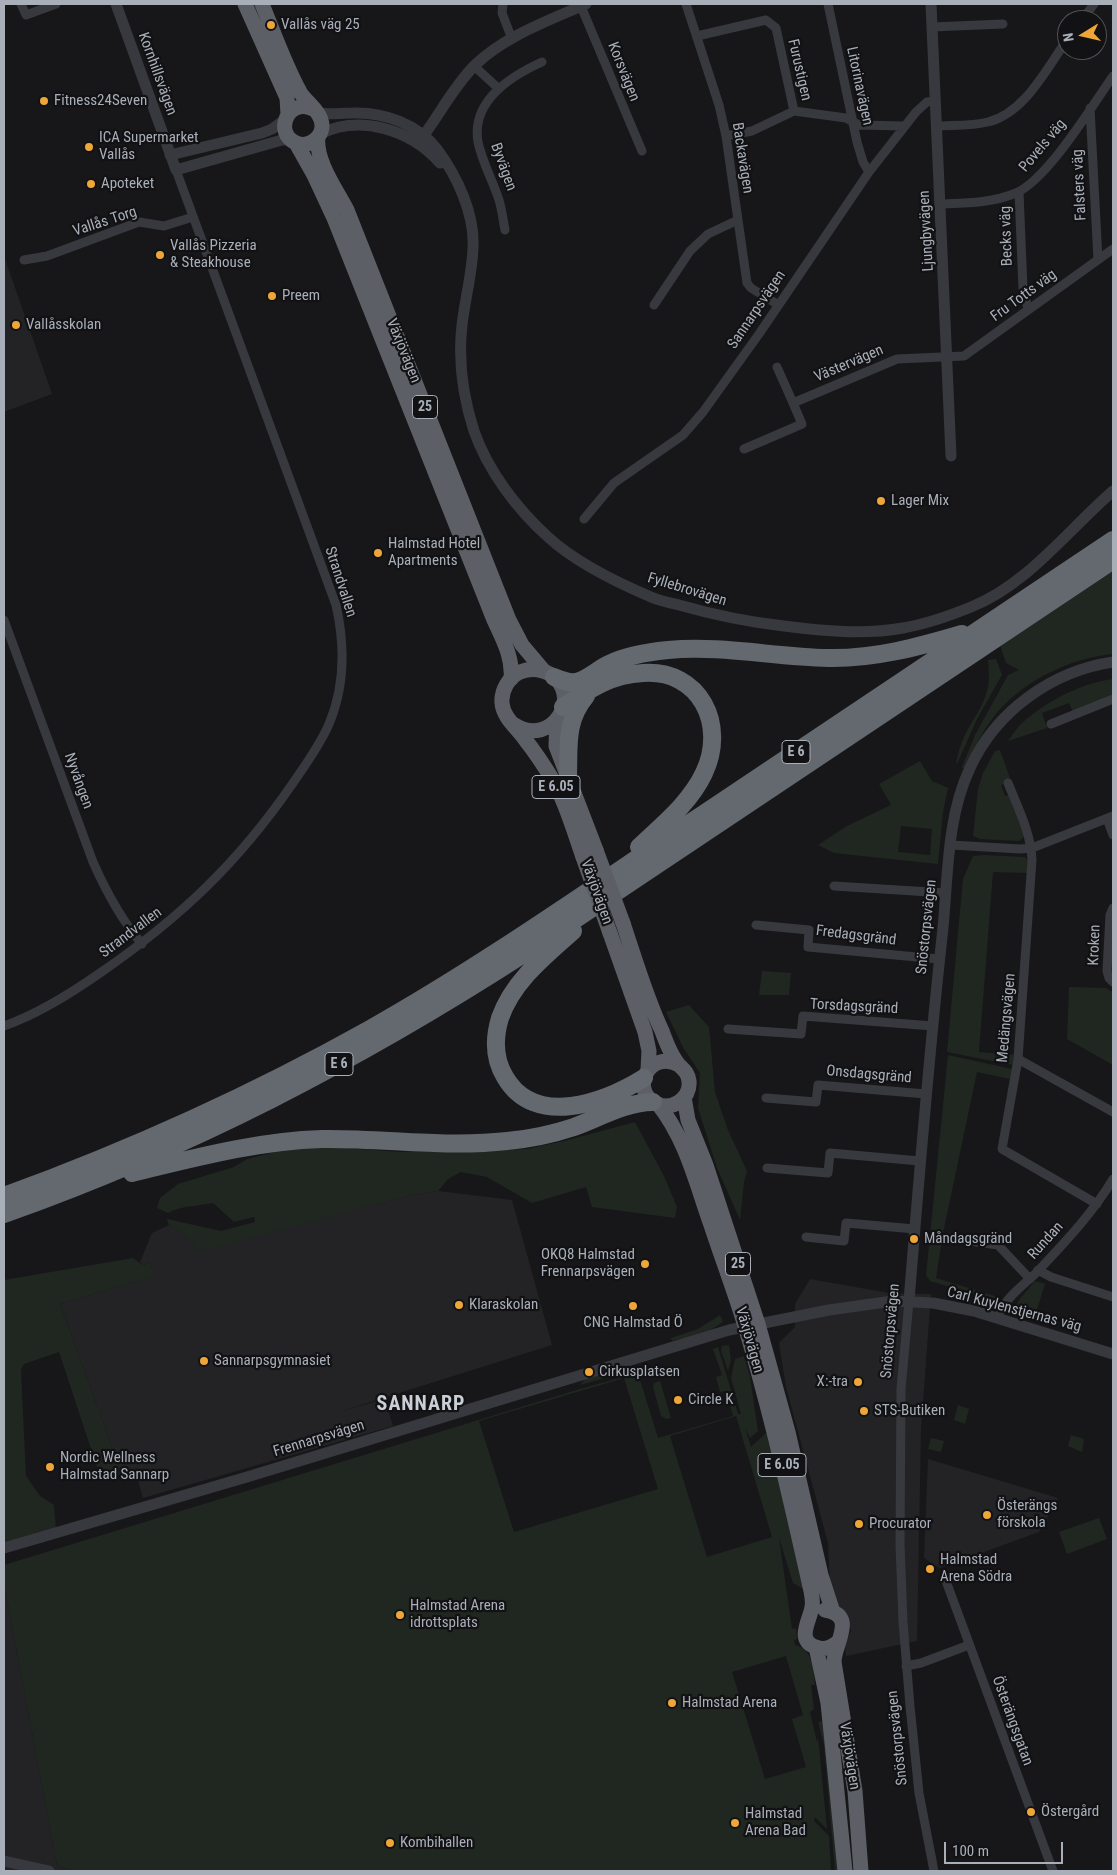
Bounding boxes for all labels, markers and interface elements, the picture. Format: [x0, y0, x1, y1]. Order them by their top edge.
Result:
north arrow [1057, 10, 1107, 60]
place label: Vallås väg 25 [281, 16, 360, 34]
marker: Vallås väg 25 [265, 19, 277, 31]
street label: Kornhillsvägen [134, 30, 180, 118]
text: N [1060, 32, 1077, 43]
street label: Furustigen [783, 38, 815, 102]
street label: Korsvägen [603, 40, 643, 104]
street label: Litorinavägen [842, 45, 876, 127]
place label: Fitness24Seven [54, 92, 147, 110]
marker: Fitness24Seven [38, 95, 50, 107]
street label: Povels väg [1016, 116, 1070, 176]
street label: Backavägen [728, 121, 756, 195]
place label: ICA Supermarket Vallås [99, 129, 199, 164]
marker: ICA Supermarket Vallås [83, 141, 95, 153]
street label: Byvägen [486, 141, 520, 193]
street label: Falsters väg [1069, 149, 1091, 221]
place label: Apoteket [101, 175, 154, 193]
marker: Apoteket [85, 178, 97, 190]
street label: Ljungbyvägen [916, 190, 938, 272]
street label: Vallås Torg [71, 203, 139, 241]
street label: Becks väg [997, 206, 1017, 266]
place label: Vallås Pizzeria & Steakhouse [170, 237, 257, 272]
marker: Vallås Pizzeria & Steakhouse [154, 249, 166, 261]
street label: Fru Totts väg [988, 266, 1060, 326]
street label: Sannarpsvägen [724, 267, 790, 353]
place label: Preem [282, 287, 320, 305]
marker: Preem [266, 290, 278, 302]
place label: Vallåsskolan [26, 316, 101, 334]
street label: Växjövägen [382, 316, 424, 386]
marker: Vallåsskolan [10, 319, 22, 331]
street label: Västervägen [812, 341, 886, 387]
road number: 25 [412, 396, 438, 418]
place label: Lager Mix [891, 492, 949, 510]
marker: Lager Mix [875, 495, 887, 507]
place label: Halmstad Hotel Apartments [388, 535, 480, 570]
street label: Strandvallen [320, 544, 360, 620]
marker: Halmstad Hotel Apartments [372, 547, 384, 559]
street label: Fyllebrovägen [645, 569, 729, 611]
road number: E 6 [782, 740, 810, 764]
street label: Nyvången [60, 751, 96, 811]
road number: E 6.05 [532, 776, 580, 799]
street label: Växjövägen [576, 857, 616, 927]
street label: Snöstorpsvägen [913, 879, 941, 975]
street label: Strandvallen [96, 904, 166, 962]
street label: Fredagsgränd [815, 922, 897, 950]
street label: Kroken [1085, 924, 1105, 966]
street label: Medängsvägen [994, 973, 1020, 1063]
street label: Torsdagsgränd [809, 996, 899, 1018]
road number: E 6 [325, 1052, 353, 1076]
street label: Onsdagsgränd [826, 1062, 912, 1088]
street label: Rundan [1024, 1218, 1068, 1264]
place label: Måndagsgränd [924, 1230, 1012, 1248]
marker: Måndagsgränd [908, 1233, 920, 1245]
place label: OKQ8 Halmstad Frennarpsvägen [541, 1246, 635, 1281]
road number: 25 [726, 1252, 750, 1276]
marker: OKQ8 Halmstad Frennarpsvägen [639, 1258, 651, 1270]
street label: Snöstorpsvägen [878, 1283, 904, 1379]
street label: Carl Kuylenstjernas väg [945, 1283, 1083, 1337]
place label: Klaraskolan [469, 1296, 538, 1314]
marker: Klaraskolan [453, 1299, 465, 1311]
marker: CNG Halmstad Ö [627, 1300, 639, 1312]
street label: Växjövägen [731, 1305, 767, 1375]
place label: CNG Halmstad Ö [583, 1314, 683, 1332]
place label: Sannarpsgymnasiet [214, 1352, 331, 1370]
marker: Sannarpsgymnasiet [198, 1355, 210, 1367]
place label: Cirkusplatsen [599, 1363, 680, 1381]
marker: Cirkusplatsen [583, 1366, 595, 1378]
place label: X:-tra [817, 1373, 848, 1391]
marker: X:-tra [852, 1376, 864, 1388]
place label: Circle K [688, 1391, 733, 1409]
district label: SANNARP [376, 1393, 466, 1417]
marker: Circle K [672, 1394, 684, 1406]
place label: STS-Butiken [874, 1402, 945, 1420]
marker: STS-Butiken [858, 1405, 870, 1417]
street label: Frennarpsvägen [271, 1417, 367, 1461]
place label: Nordic Wellness Halmstad Sannarp [60, 1449, 169, 1484]
road number: E 6.05 [758, 1454, 806, 1476]
marker: Nordic Wellness Halmstad Sannarp [44, 1461, 56, 1473]
place label: Österängs förskola [997, 1497, 1057, 1532]
marker: Österängs förskola [981, 1509, 993, 1521]
place label: Procurator [869, 1515, 931, 1533]
marker: Procurator [853, 1518, 865, 1530]
place label: Halmstad Arena Södra [940, 1551, 1012, 1586]
marker: Halmstad Arena Södra [924, 1563, 936, 1575]
place label: Halmstad Arena idrottsplats [410, 1597, 505, 1632]
marker: Halmstad Arena idrottsplats [394, 1609, 406, 1621]
street label: Österängsgatan [988, 1674, 1036, 1768]
street label: Snöstorpsvägen [884, 1690, 912, 1786]
place label: Halmstad Arena [682, 1694, 777, 1712]
marker: Halmstad Arena [666, 1697, 678, 1709]
street label: Växjövägen [835, 1721, 863, 1791]
place label: Östergård [1041, 1803, 1099, 1821]
place label: Halmstad Arena Bad [745, 1805, 806, 1840]
marker: Östergård [1025, 1806, 1037, 1818]
marker: Halmstad Arena Bad [729, 1817, 741, 1829]
scale bar [947, 1832, 1066, 1864]
place label: Kombihallen [400, 1834, 473, 1852]
marker: Kombihallen [384, 1837, 396, 1849]
text: 100 m [952, 1842, 989, 1860]

